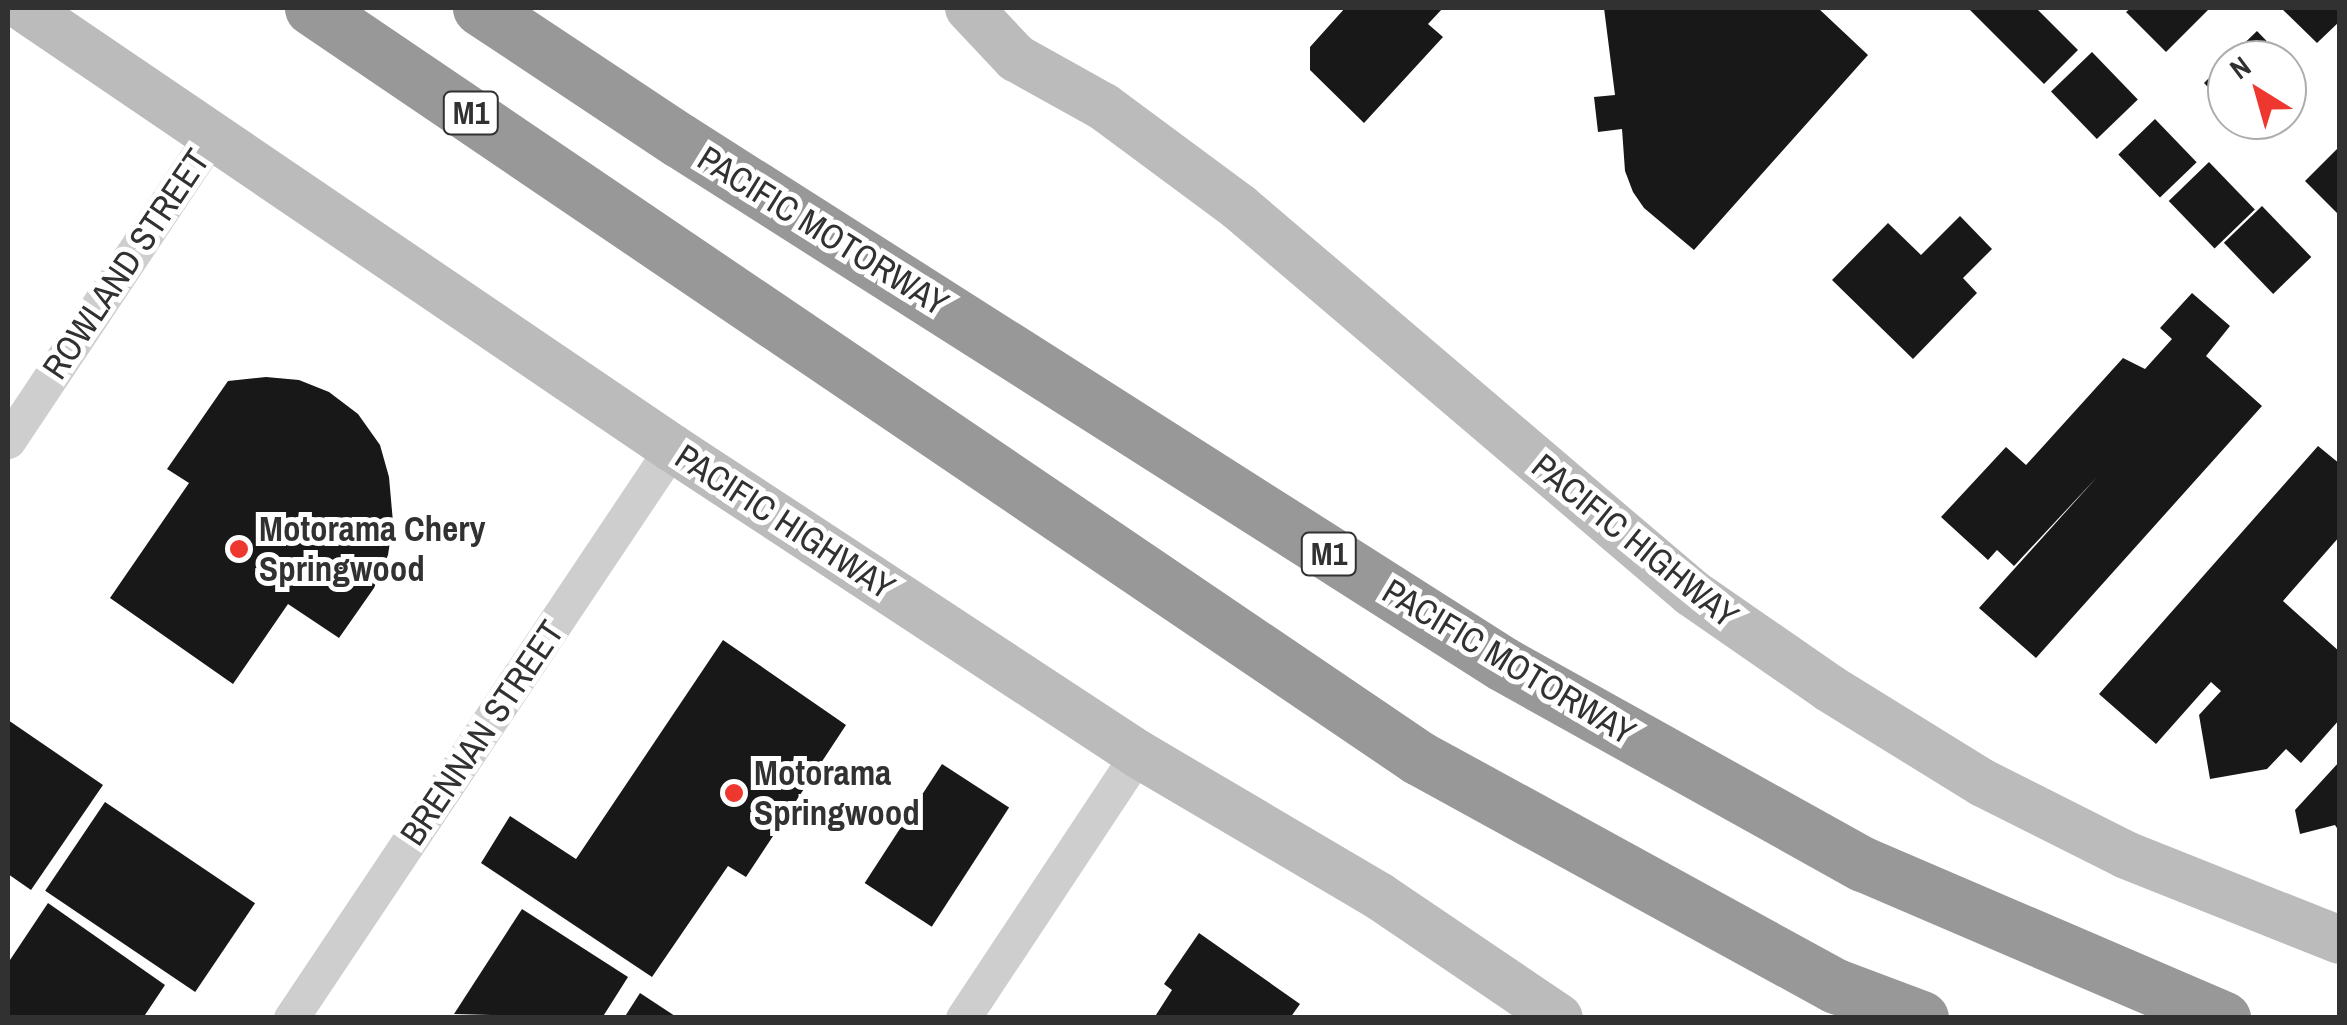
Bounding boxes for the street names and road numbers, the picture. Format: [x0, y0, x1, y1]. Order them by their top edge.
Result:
road number: M1 [441, 86, 501, 140]
street label: PACIFIC MOTORWAY [690, 137, 956, 325]
street label: ROWLAND STREET [34, 141, 218, 387]
street label: PACIFIC HIGHWAY [667, 435, 903, 609]
street label: PACIFIC HIGHWAY [1523, 445, 1747, 637]
road number: M1 [1299, 527, 1359, 581]
street label: PACIFIC MOTORWAY [1375, 570, 1643, 754]
street label: BRENNAN STREET [391, 613, 573, 853]

